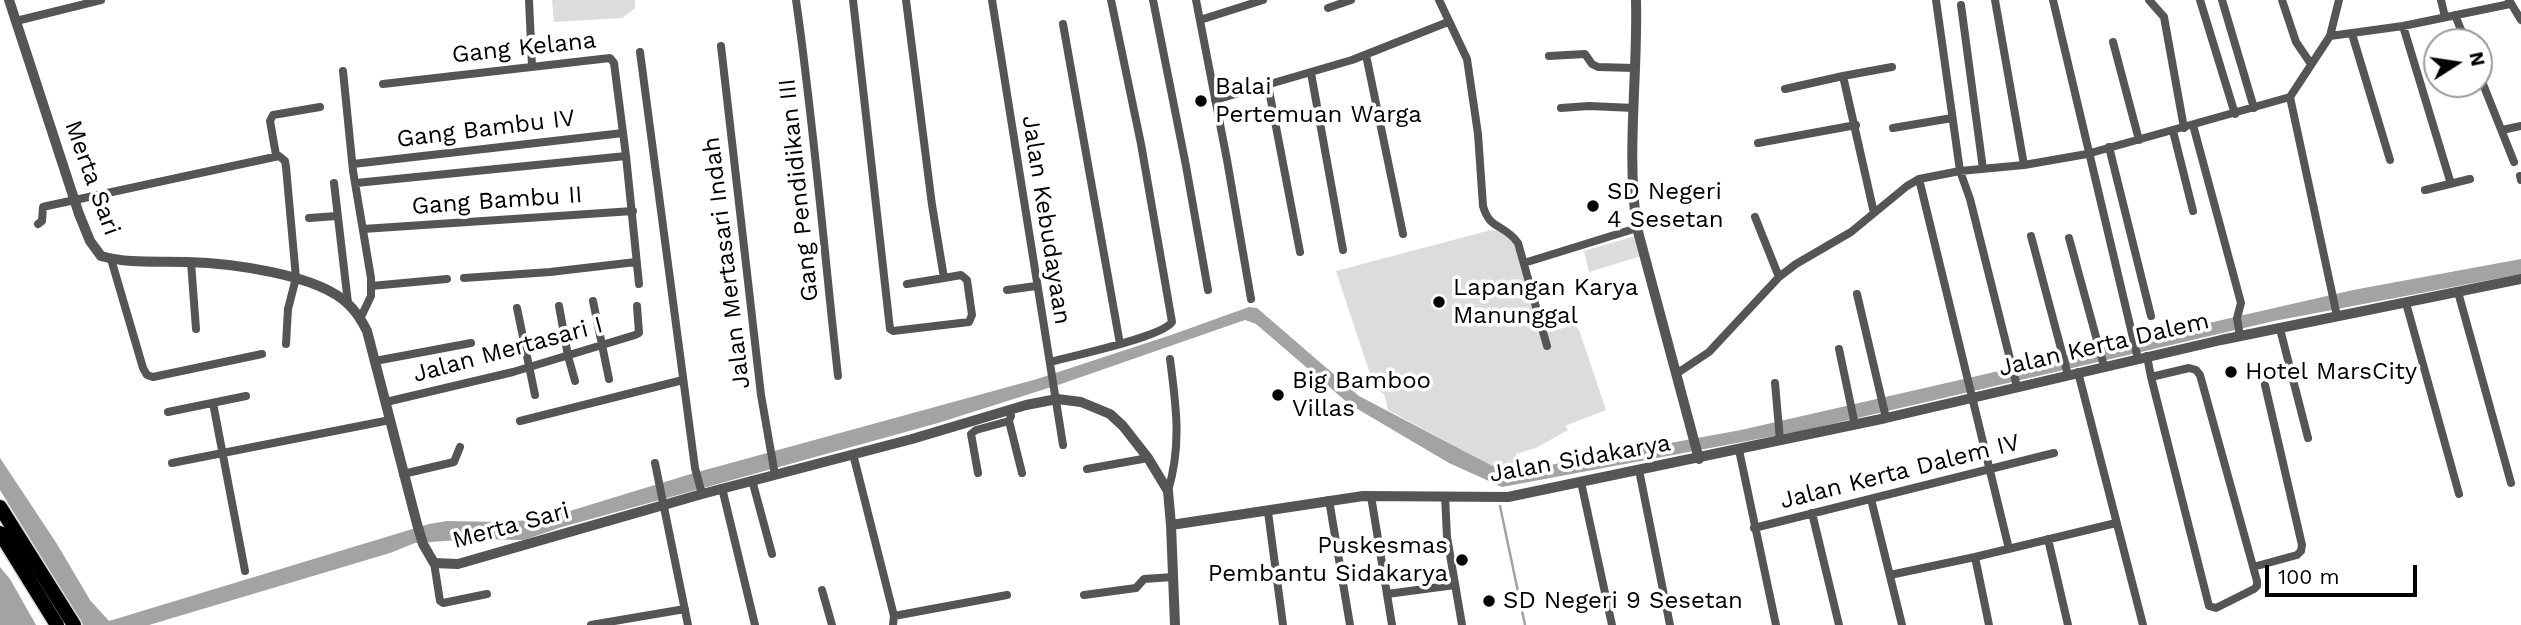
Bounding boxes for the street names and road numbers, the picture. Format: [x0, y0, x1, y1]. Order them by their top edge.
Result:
street label: Gang Kelana [451, 26, 597, 70]
street label: Gang Pendidikan III [773, 77, 825, 303]
street label: Gang Bambu IV [395, 104, 577, 154]
street label: Jalan Kebudayaan [1015, 113, 1077, 327]
street label: Merta Sari [58, 117, 126, 239]
street label: Jalan Mertasari Indah [697, 135, 757, 391]
street label: Gang Bambu II [411, 181, 583, 221]
street label: Jalan Kerta Dalem [1996, 307, 2212, 383]
street label: Jalan Mertasari I [410, 311, 606, 389]
street label: Jalan Kerta Dalem IV [1777, 428, 2023, 516]
street label: Jalan Sidakarya [1487, 429, 1673, 489]
street label: Merta Sari [449, 497, 573, 555]

